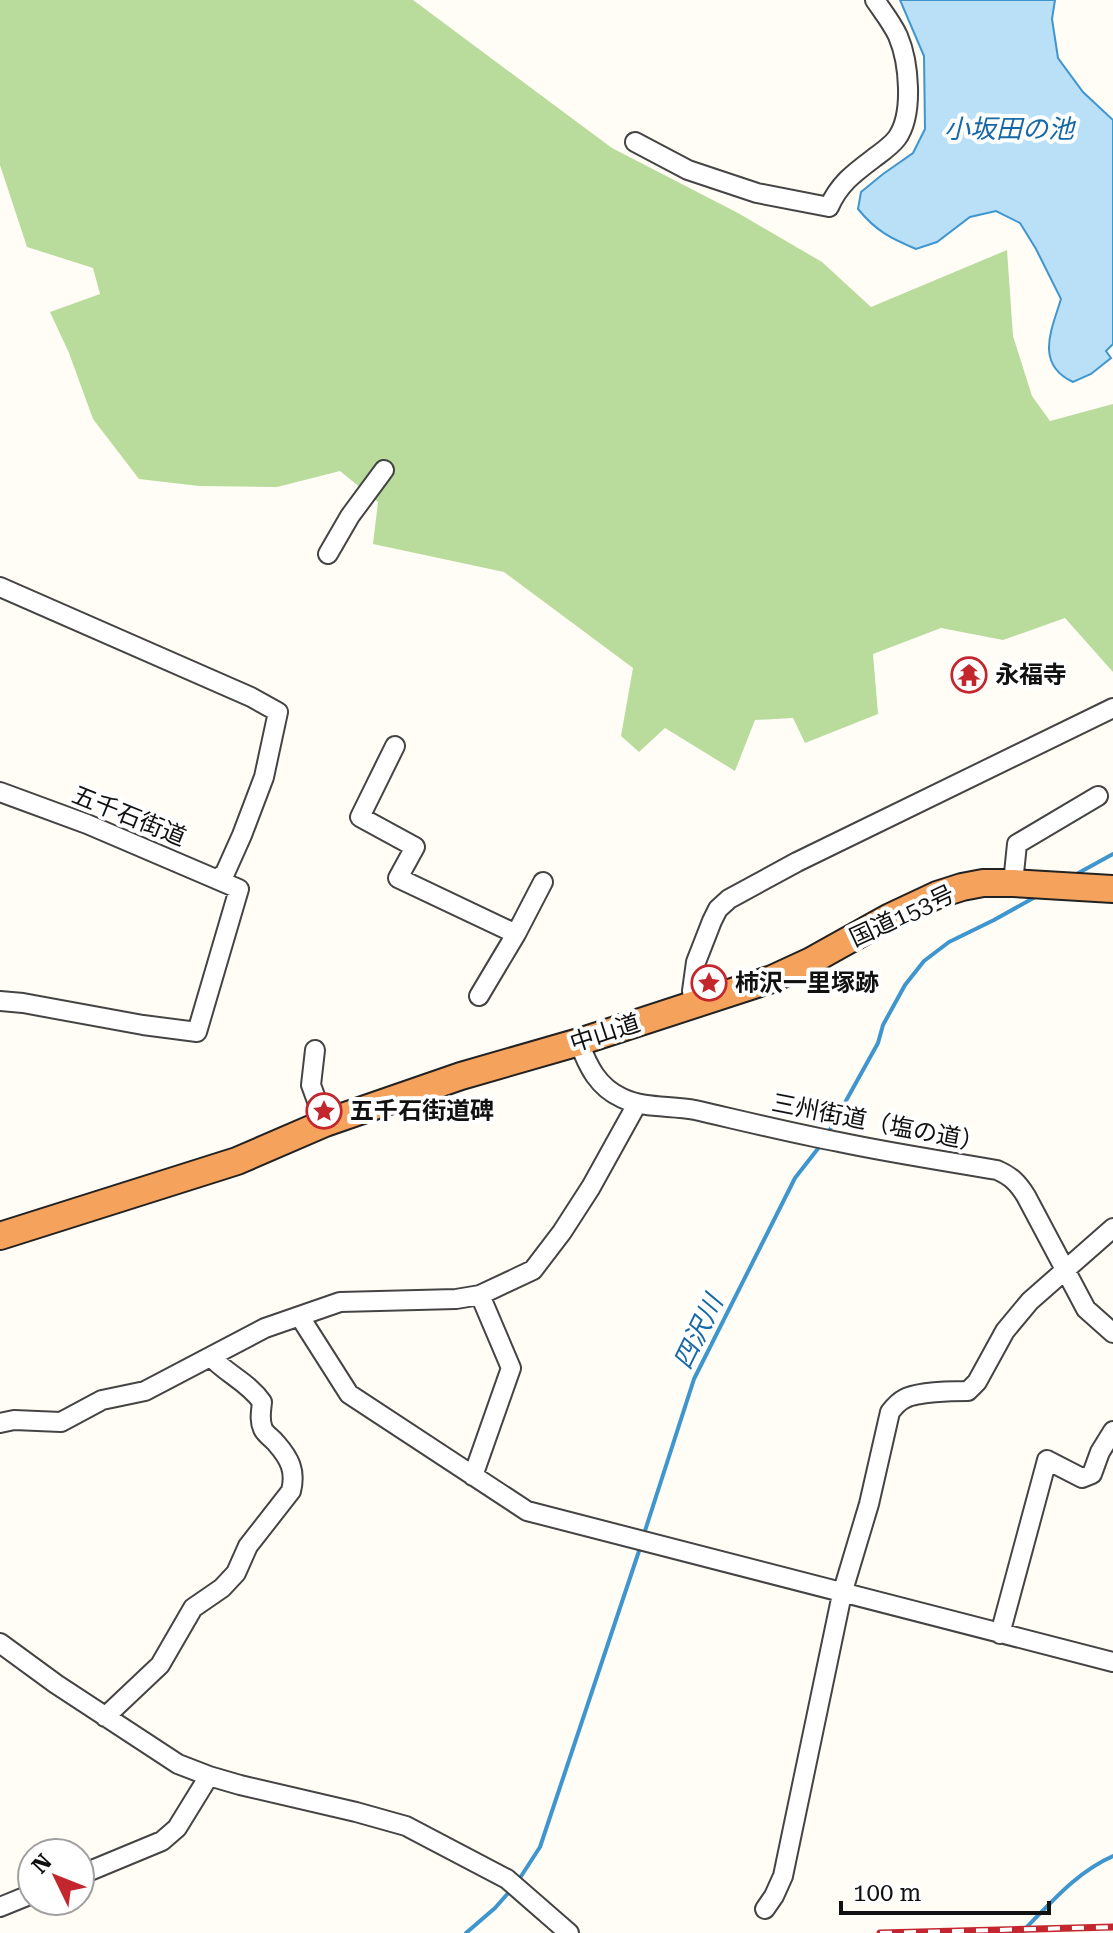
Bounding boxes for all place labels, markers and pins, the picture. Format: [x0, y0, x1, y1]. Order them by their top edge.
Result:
temple icon: 永福寺 [950, 656, 988, 694]
place label: 永福寺 [995, 661, 1067, 689]
place icon: 柿沢一里塚跡 [690, 964, 728, 1002]
place label: 柿沢一里塚跡 [735, 969, 879, 997]
place icon: 五千石街道碑 [305, 1092, 343, 1130]
place label: 五千石街道碑 [350, 1097, 494, 1125]

